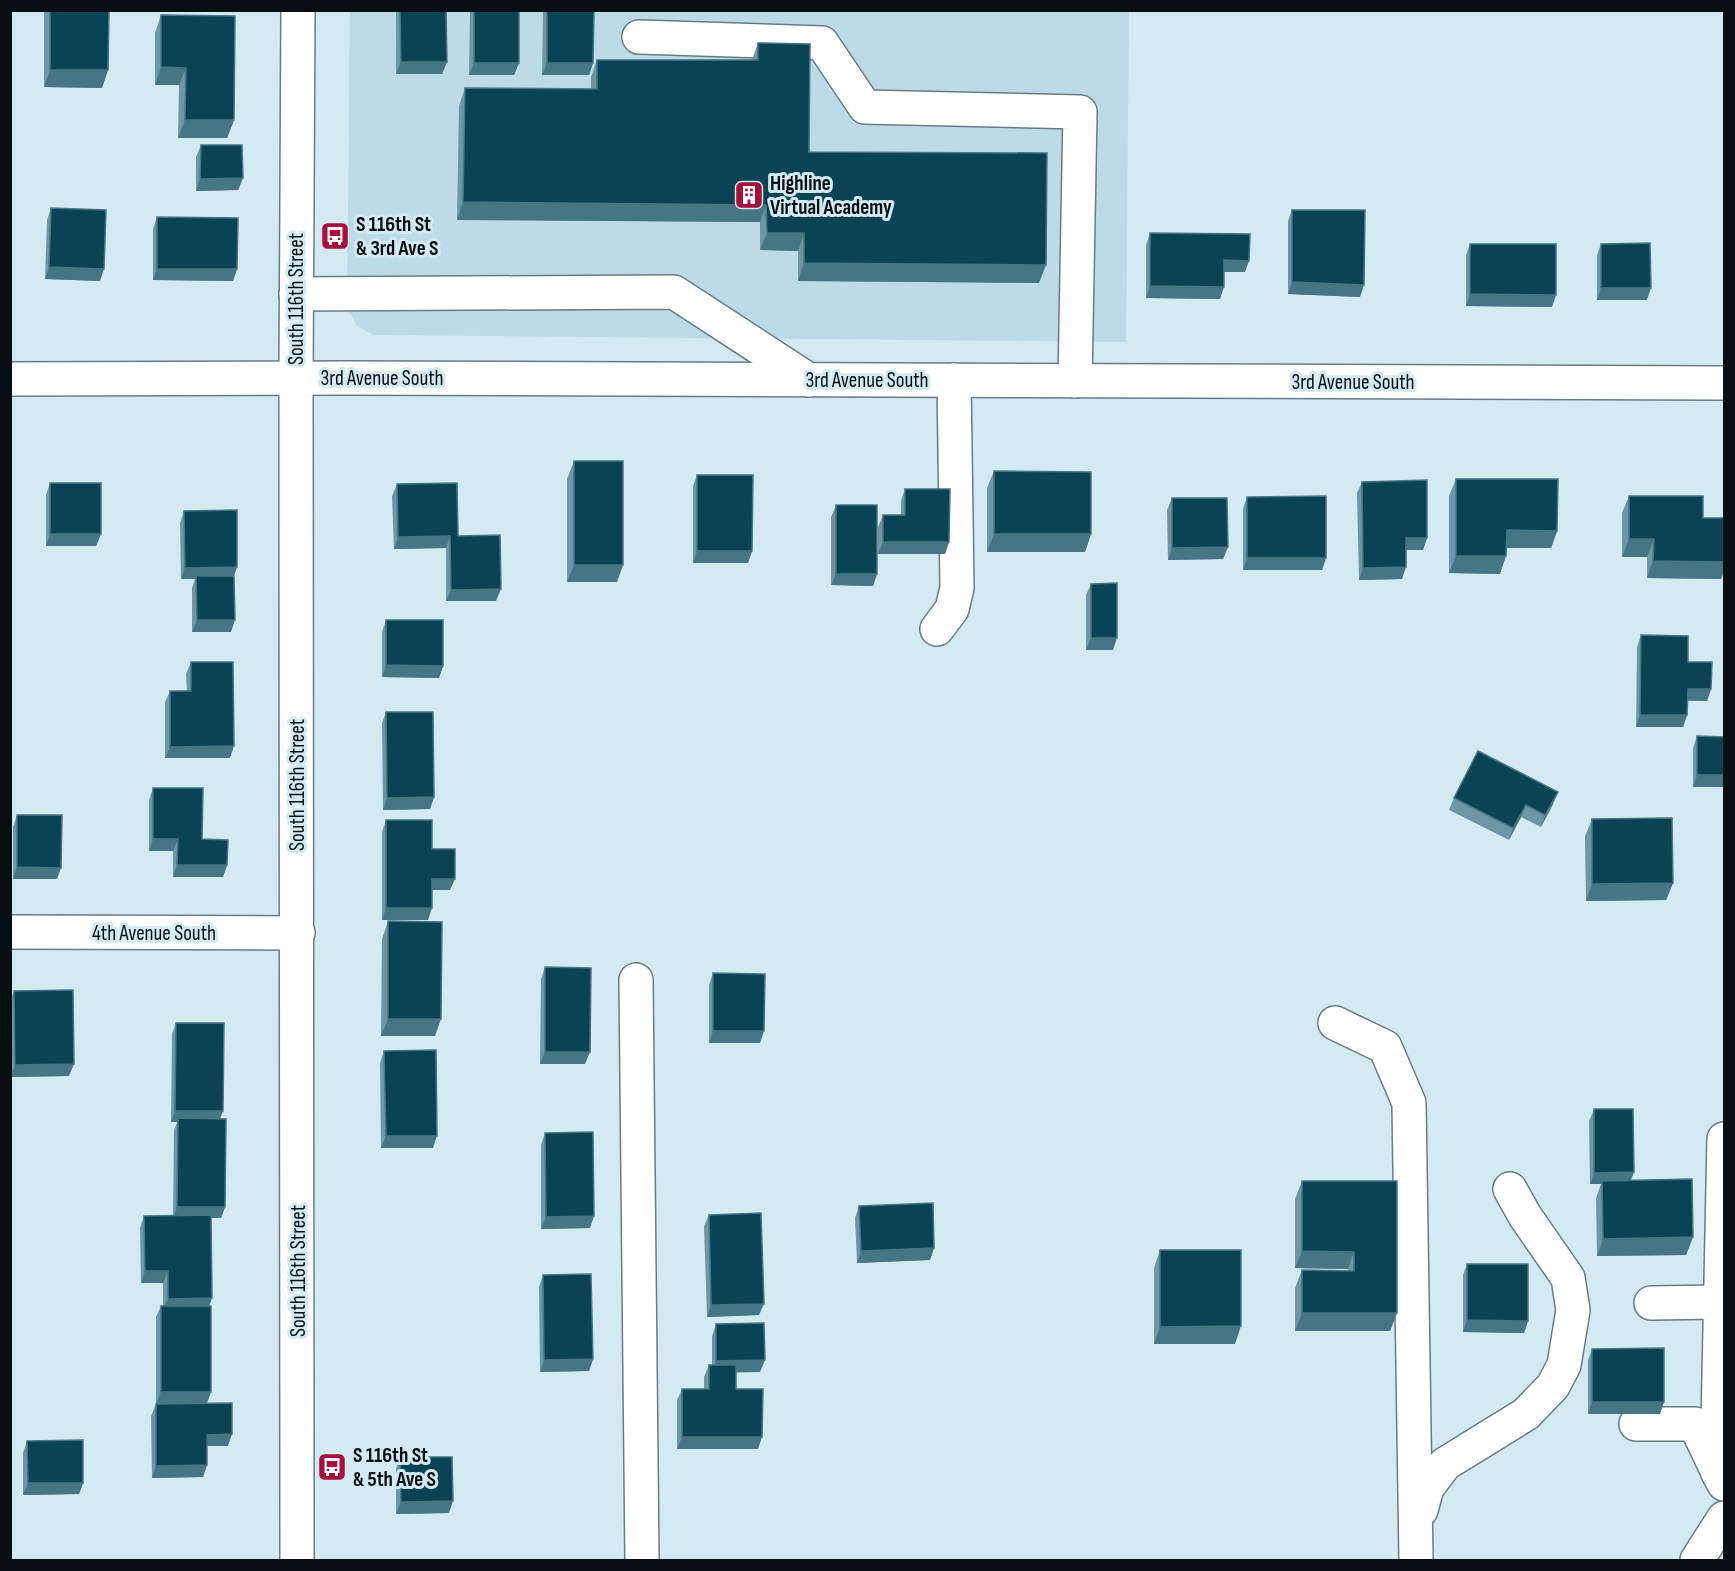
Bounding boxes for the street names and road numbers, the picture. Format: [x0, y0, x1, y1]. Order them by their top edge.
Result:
street label: South 116th Street [284, 233, 309, 365]
street label: 3rd Avenue South [320, 366, 444, 391]
street label: 3rd Avenue South [805, 368, 929, 393]
street label: 3rd Avenue South [1291, 370, 1415, 395]
street label: South 116th Street [285, 719, 310, 851]
street label: 4th Avenue South [92, 921, 216, 946]
street label: South 116th Street [286, 1205, 311, 1337]

